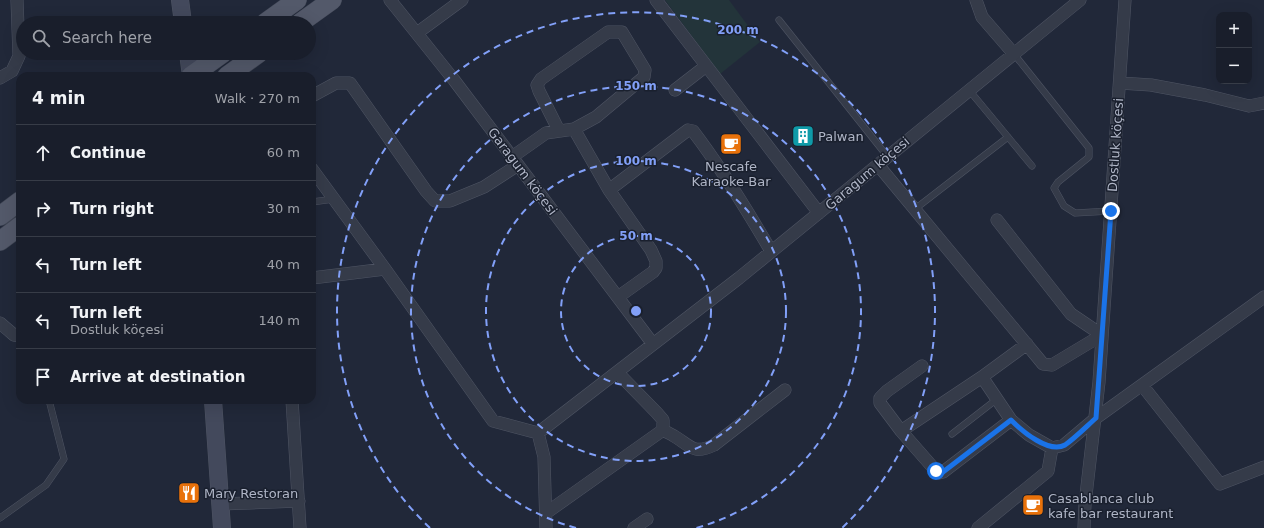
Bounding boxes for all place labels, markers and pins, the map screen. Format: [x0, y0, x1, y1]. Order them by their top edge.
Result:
building icon: Palwan [790, 123, 816, 149]
place label: Palwan [818, 129, 864, 144]
cafe icon: Nescafe Karaoke-Bar [718, 131, 744, 157]
place label: Nescafe Karaoke-Bar [691, 159, 771, 189]
centre of rings [629, 304, 643, 318]
restaurant icon: Mary Restoran [176, 480, 202, 506]
place label: Mary Restoran [204, 486, 298, 501]
place label: Casablanca club kafe bar restaurant [1048, 491, 1173, 521]
cafe icon: Casablanca club kafe bar restaurant [1020, 492, 1046, 518]

